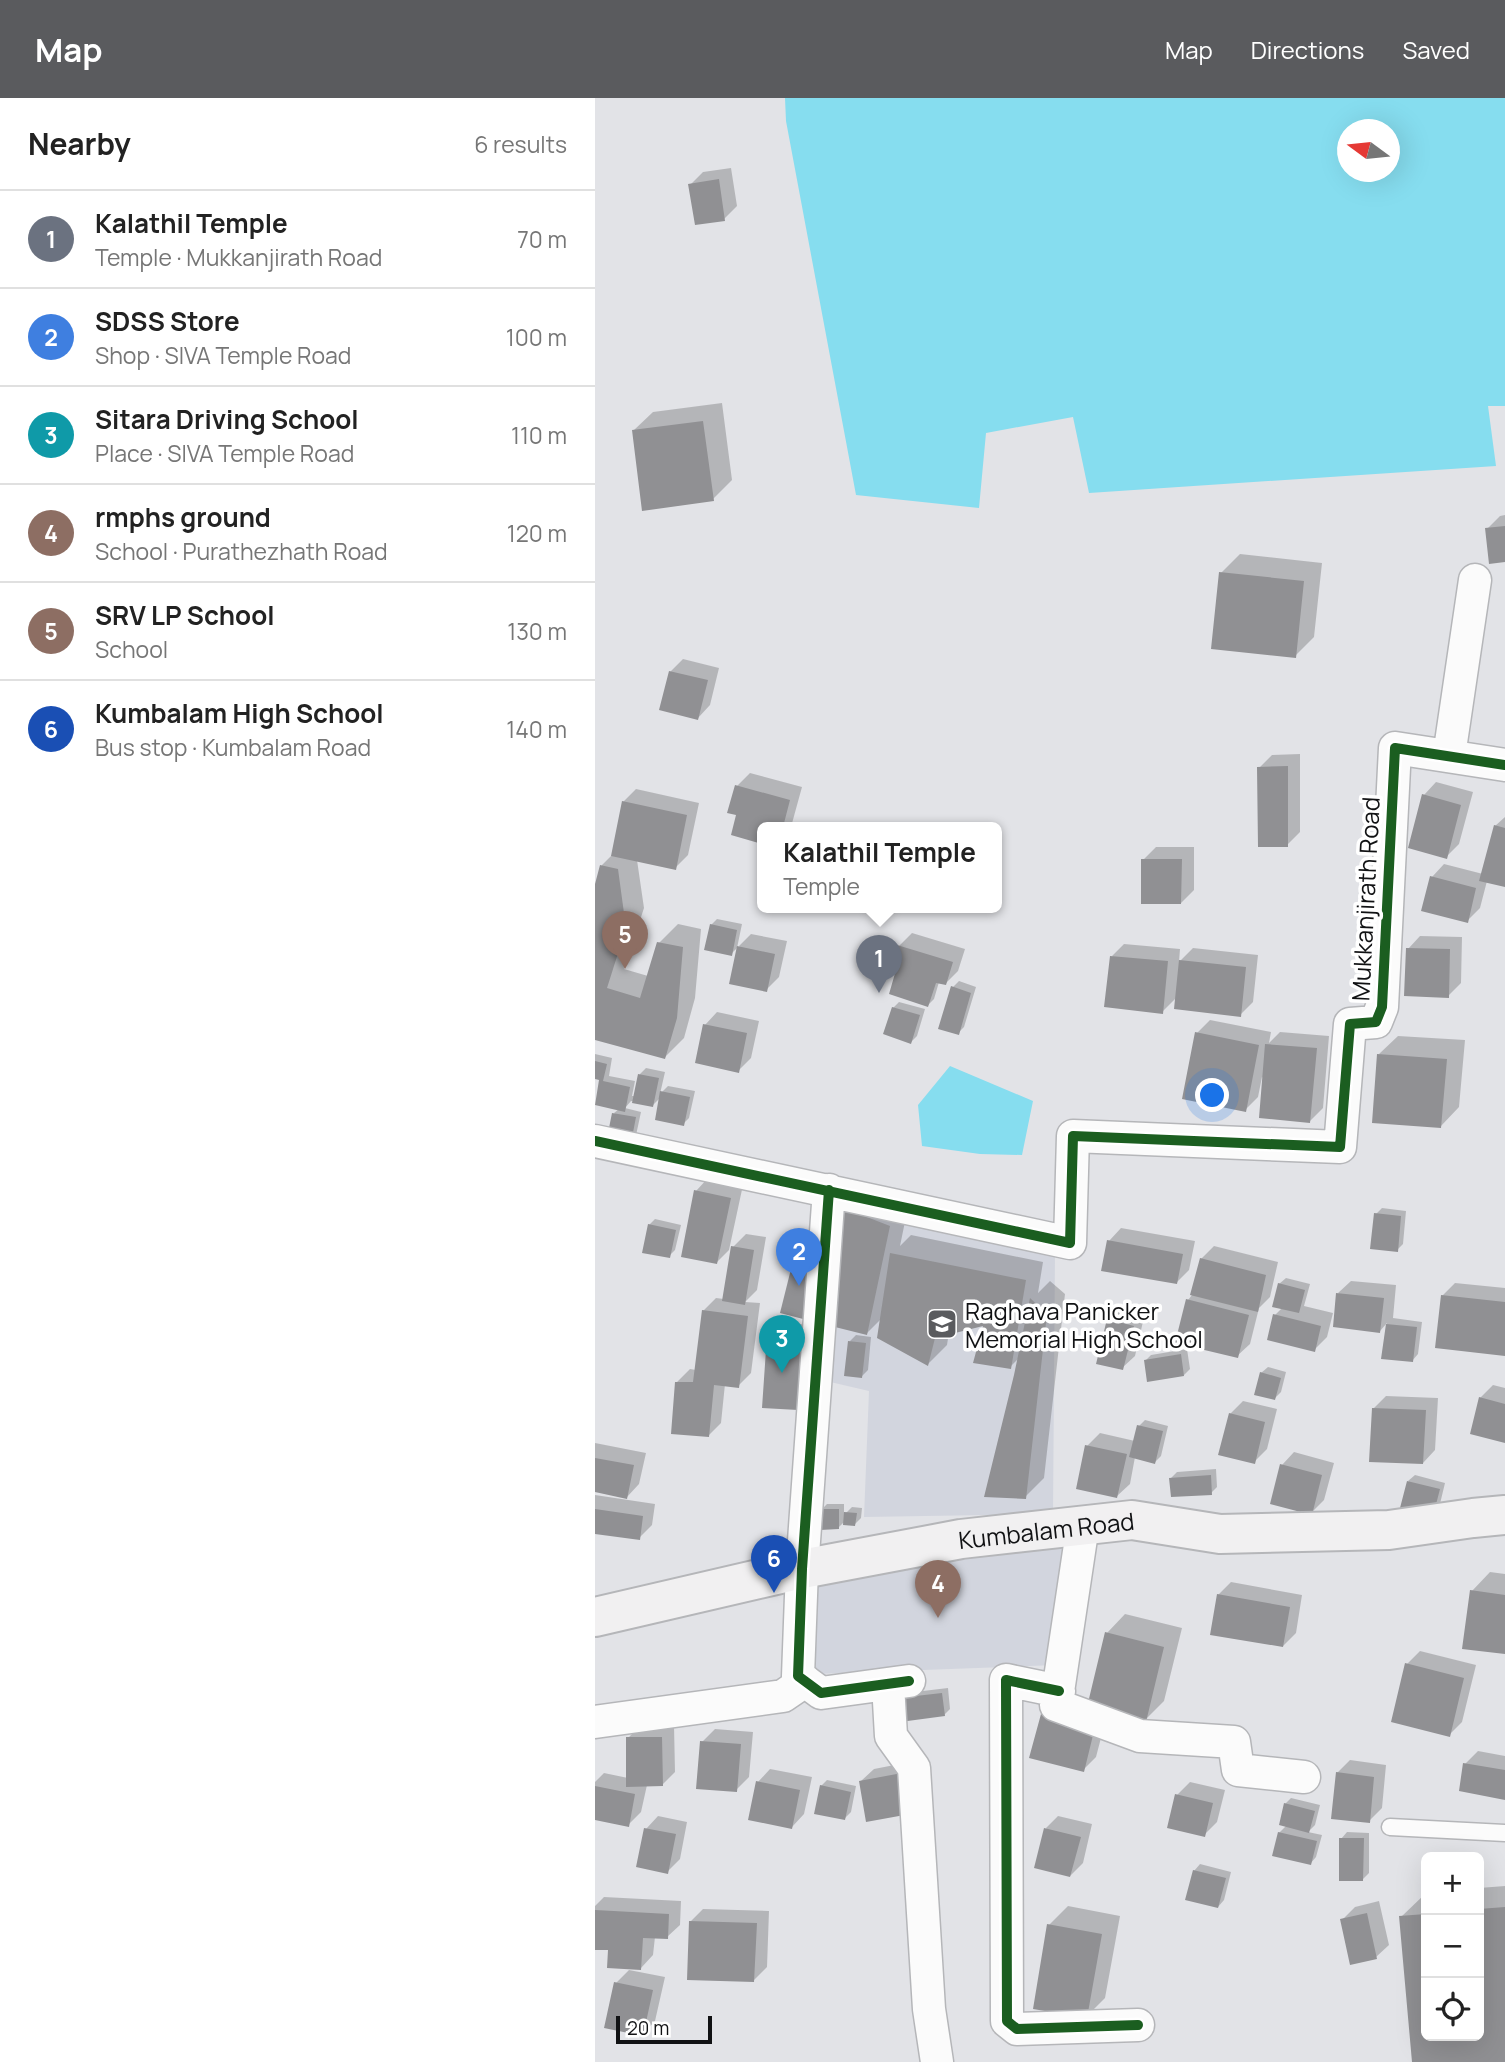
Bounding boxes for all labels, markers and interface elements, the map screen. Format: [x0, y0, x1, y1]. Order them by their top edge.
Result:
text: Map [35, 27, 103, 72]
text: Map [1165, 33, 1213, 66]
text: Directions [1251, 33, 1364, 66]
text: Saved [1402, 33, 1470, 66]
north arrow [1337, 119, 1400, 182]
text: Nearby [28, 123, 131, 164]
text: 6 results [474, 128, 567, 160]
text: Kalathil Temple [95, 205, 288, 241]
text: 1 [46, 223, 56, 255]
text: 70 m [517, 223, 567, 255]
text: Temple · Mukkanjirath Road [95, 241, 382, 273]
text: SDSS Store [95, 303, 240, 339]
text: 2 [44, 321, 58, 353]
text: 100 m [506, 321, 567, 353]
text: Shop · SIVA Temple Road [95, 339, 351, 371]
text: Sitara Driving School [95, 401, 359, 437]
text: 3 [44, 419, 58, 451]
text: 110 m [511, 419, 567, 451]
text: Place · SIVA Temple Road [95, 437, 354, 469]
text: rmphs ground [95, 499, 271, 535]
text: 4 [44, 517, 58, 549]
text: 120 m [507, 517, 567, 549]
text: School · Purathezhath Road [95, 535, 388, 567]
text: SRV LP School [95, 597, 275, 633]
text: 5 [44, 615, 58, 647]
text: 130 m [507, 615, 567, 647]
text: School [95, 633, 168, 665]
text: Kumbalam High School [95, 695, 384, 731]
text: 6 [44, 713, 58, 745]
text: 140 m [506, 713, 567, 745]
text: Bus stop · Kumbalam Road [95, 731, 371, 763]
street label: Mukkanjirath Road [1343, 796, 1387, 1002]
popup [757, 822, 1002, 913]
text: Kalathil Temple [783, 834, 976, 870]
text: Temple [783, 870, 860, 902]
pin: 5 [602, 911, 648, 969]
pin: 1 [856, 935, 902, 993]
your location [1195, 1078, 1229, 1112]
pin: 2 [776, 1228, 822, 1286]
place label: Raghava Panicker Memorial High School [965, 1294, 1203, 1355]
school or university icon: Raghava Panicker Memorial High School [925, 1307, 959, 1341]
pin: 3 [759, 1315, 805, 1373]
street label: Kumbalam Road [957, 1503, 1136, 1556]
pin: 6 [751, 1535, 797, 1593]
pin: 4 [915, 1560, 961, 1618]
map controls [1421, 1852, 1484, 2041]
button: + [1421, 1852, 1484, 1915]
button: − [1421, 1915, 1484, 1978]
button: locate [1421, 1978, 1484, 2041]
scale bar [616, 2013, 712, 2045]
text: 20 m [627, 2015, 669, 2041]

